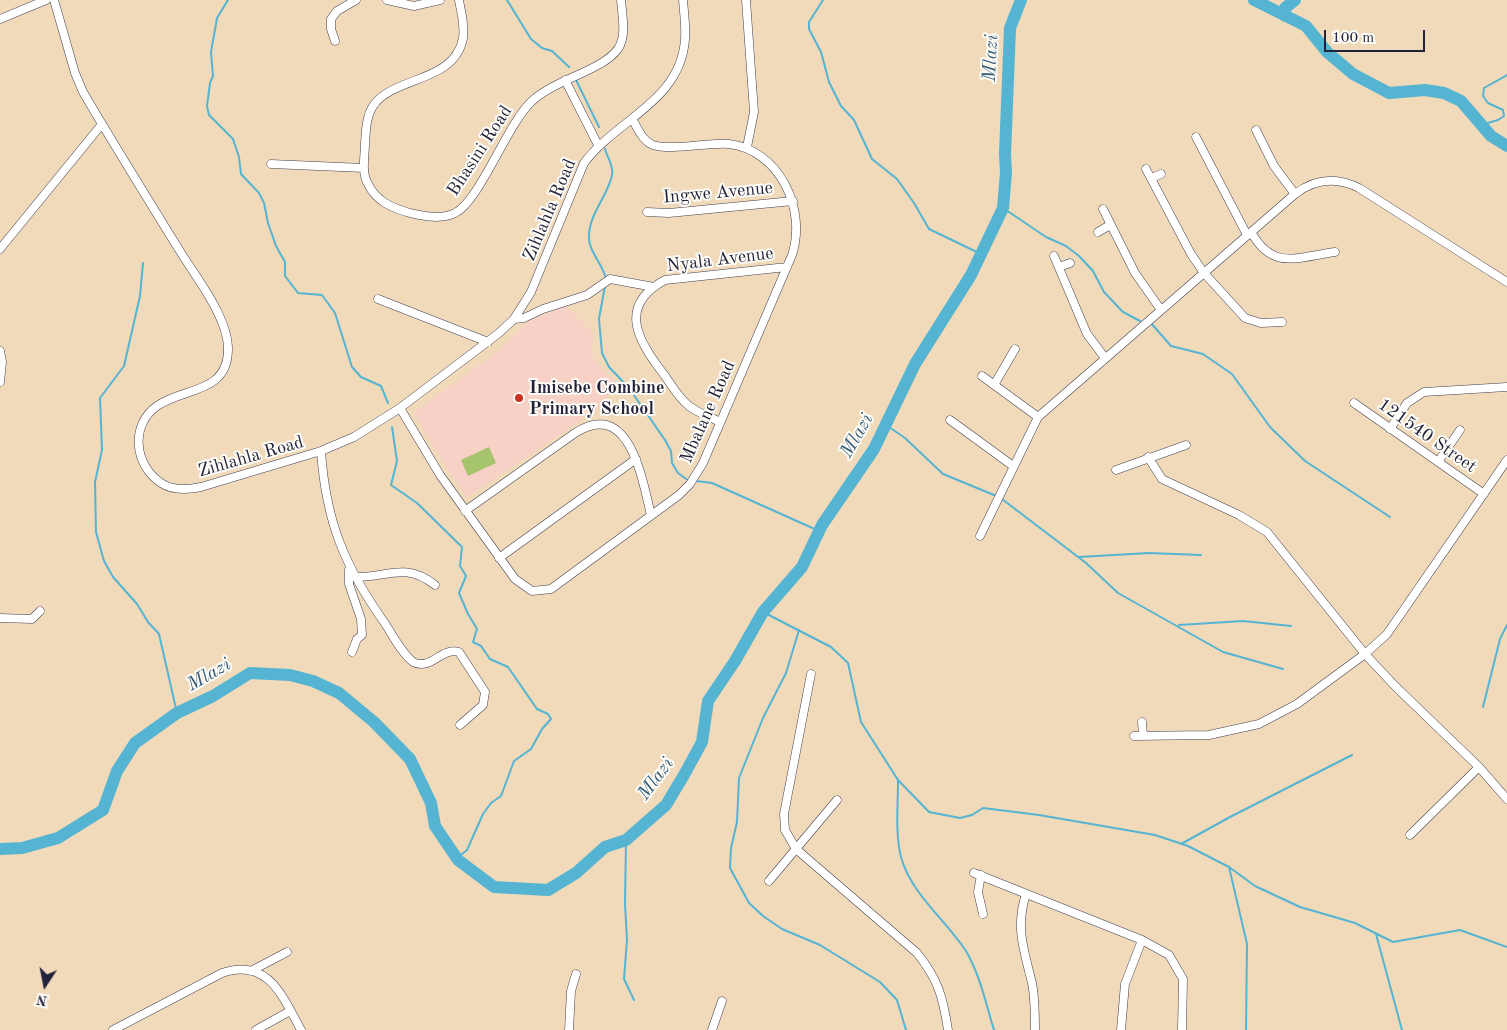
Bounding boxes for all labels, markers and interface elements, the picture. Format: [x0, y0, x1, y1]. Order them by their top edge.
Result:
scale bar [1327, 20, 1428, 52]
text: 100 m [1332, 31, 1374, 46]
water label: Mlazi [978, 34, 1004, 82]
street label: Bhasini Road [443, 102, 517, 200]
street label: Zihlahla Road [519, 156, 581, 264]
street label: Ingwe Avenue [662, 177, 774, 209]
street label: Nyala Avenue [665, 243, 775, 277]
street label: Mbalane Road [676, 357, 740, 467]
place label: Imisebe Combine Primary School [529, 377, 665, 419]
marker: Imisebe Combine Primary School [513, 392, 525, 404]
street label: 121540 Street [1374, 394, 1480, 478]
water label: Mlazi [835, 410, 879, 462]
street label: Zihlahla Road [196, 432, 306, 482]
water label: Mlazi [183, 653, 235, 697]
water label: Mlazi [633, 753, 679, 805]
north arrow [20, 960, 70, 1010]
text: N [36, 992, 49, 1008]

